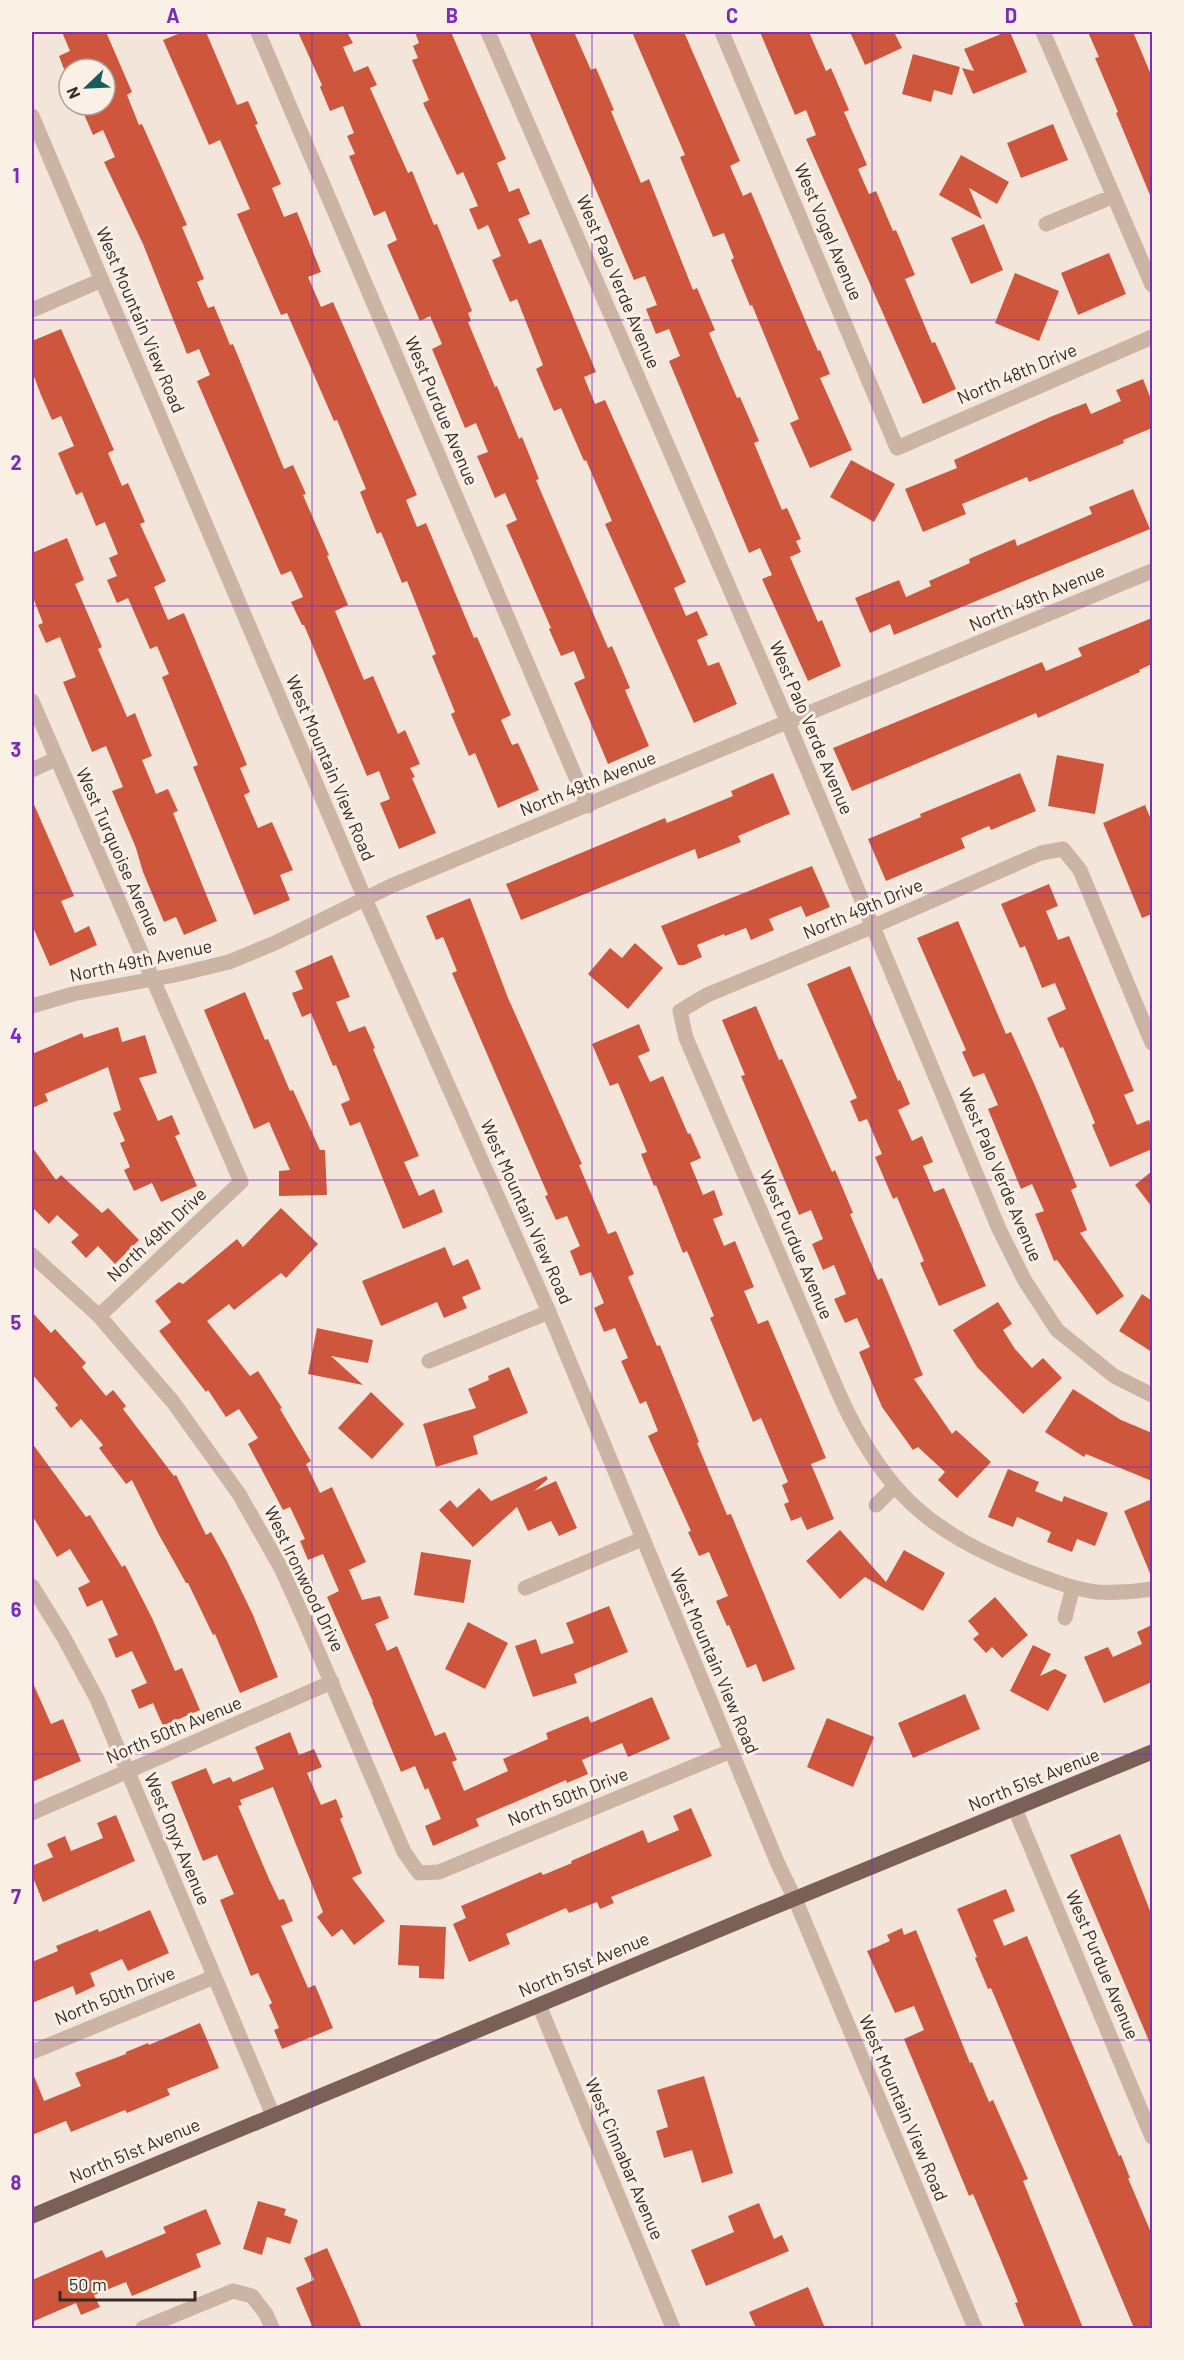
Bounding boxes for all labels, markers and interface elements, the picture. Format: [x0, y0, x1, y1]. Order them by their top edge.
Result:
text: A [166, 3, 180, 27]
text: B [446, 3, 458, 27]
text: C [726, 3, 738, 27]
text: D [1005, 3, 1017, 27]
north arrow [57, 57, 117, 117]
text: N [62, 84, 84, 102]
street label: West Vogel Avenue [790, 160, 868, 303]
text: 1 [12, 163, 20, 187]
street label: West Palo Verde Avenue [572, 191, 665, 372]
street label: West Mountain View Road [92, 223, 190, 416]
street label: West Purdue Avenue [401, 333, 483, 488]
street label: North 48th Drive [953, 338, 1080, 408]
text: 2 [10, 450, 22, 474]
street label: North 49th Avenue [966, 559, 1108, 636]
street label: West Palo Verde Avenue [765, 637, 858, 818]
street label: West Mountain View Road [282, 671, 380, 864]
text: 3 [11, 737, 21, 761]
street label: North 49th Avenue [516, 746, 659, 820]
street label: West Turquoise Avenue [72, 764, 166, 939]
street label: North 49th Drive [799, 873, 926, 943]
street label: North 49th Avenue [68, 934, 214, 986]
text: 4 [10, 1023, 22, 1047]
street label: West Palo Verde Avenue [954, 1084, 1047, 1265]
street label: West Mountain View Road [476, 1116, 578, 1307]
street label: West Purdue Avenue [756, 1167, 838, 1322]
street label: North 49th Drive [102, 1183, 211, 1286]
text: 5 [11, 1310, 22, 1334]
street label: West Ironwood Drive [260, 1502, 350, 1655]
street label: West Mountain View Road [666, 1564, 764, 1757]
text: 6 [11, 1597, 22, 1621]
street label: North 50th Avenue [103, 1691, 245, 1768]
street label: North 51st Avenue [965, 1743, 1103, 1815]
street label: North 50th Drive [504, 1762, 631, 1830]
street label: West Onyx Avenue [140, 1769, 216, 1908]
text: 7 [11, 1884, 21, 1908]
street label: West Purdue Avenue [1062, 1887, 1144, 2042]
street label: North 51st Avenue [515, 1927, 652, 2001]
street label: North 50th Drive [51, 1961, 178, 2029]
street label: West Mountain View Road [855, 2011, 953, 2204]
street label: West Cinnabar Avenue [581, 2074, 669, 2243]
street label: North 51st Avenue [66, 2113, 203, 2187]
text: 8 [11, 2170, 22, 2194]
scale bar [60, 2264, 195, 2302]
text: 50 m [69, 2273, 107, 2295]

